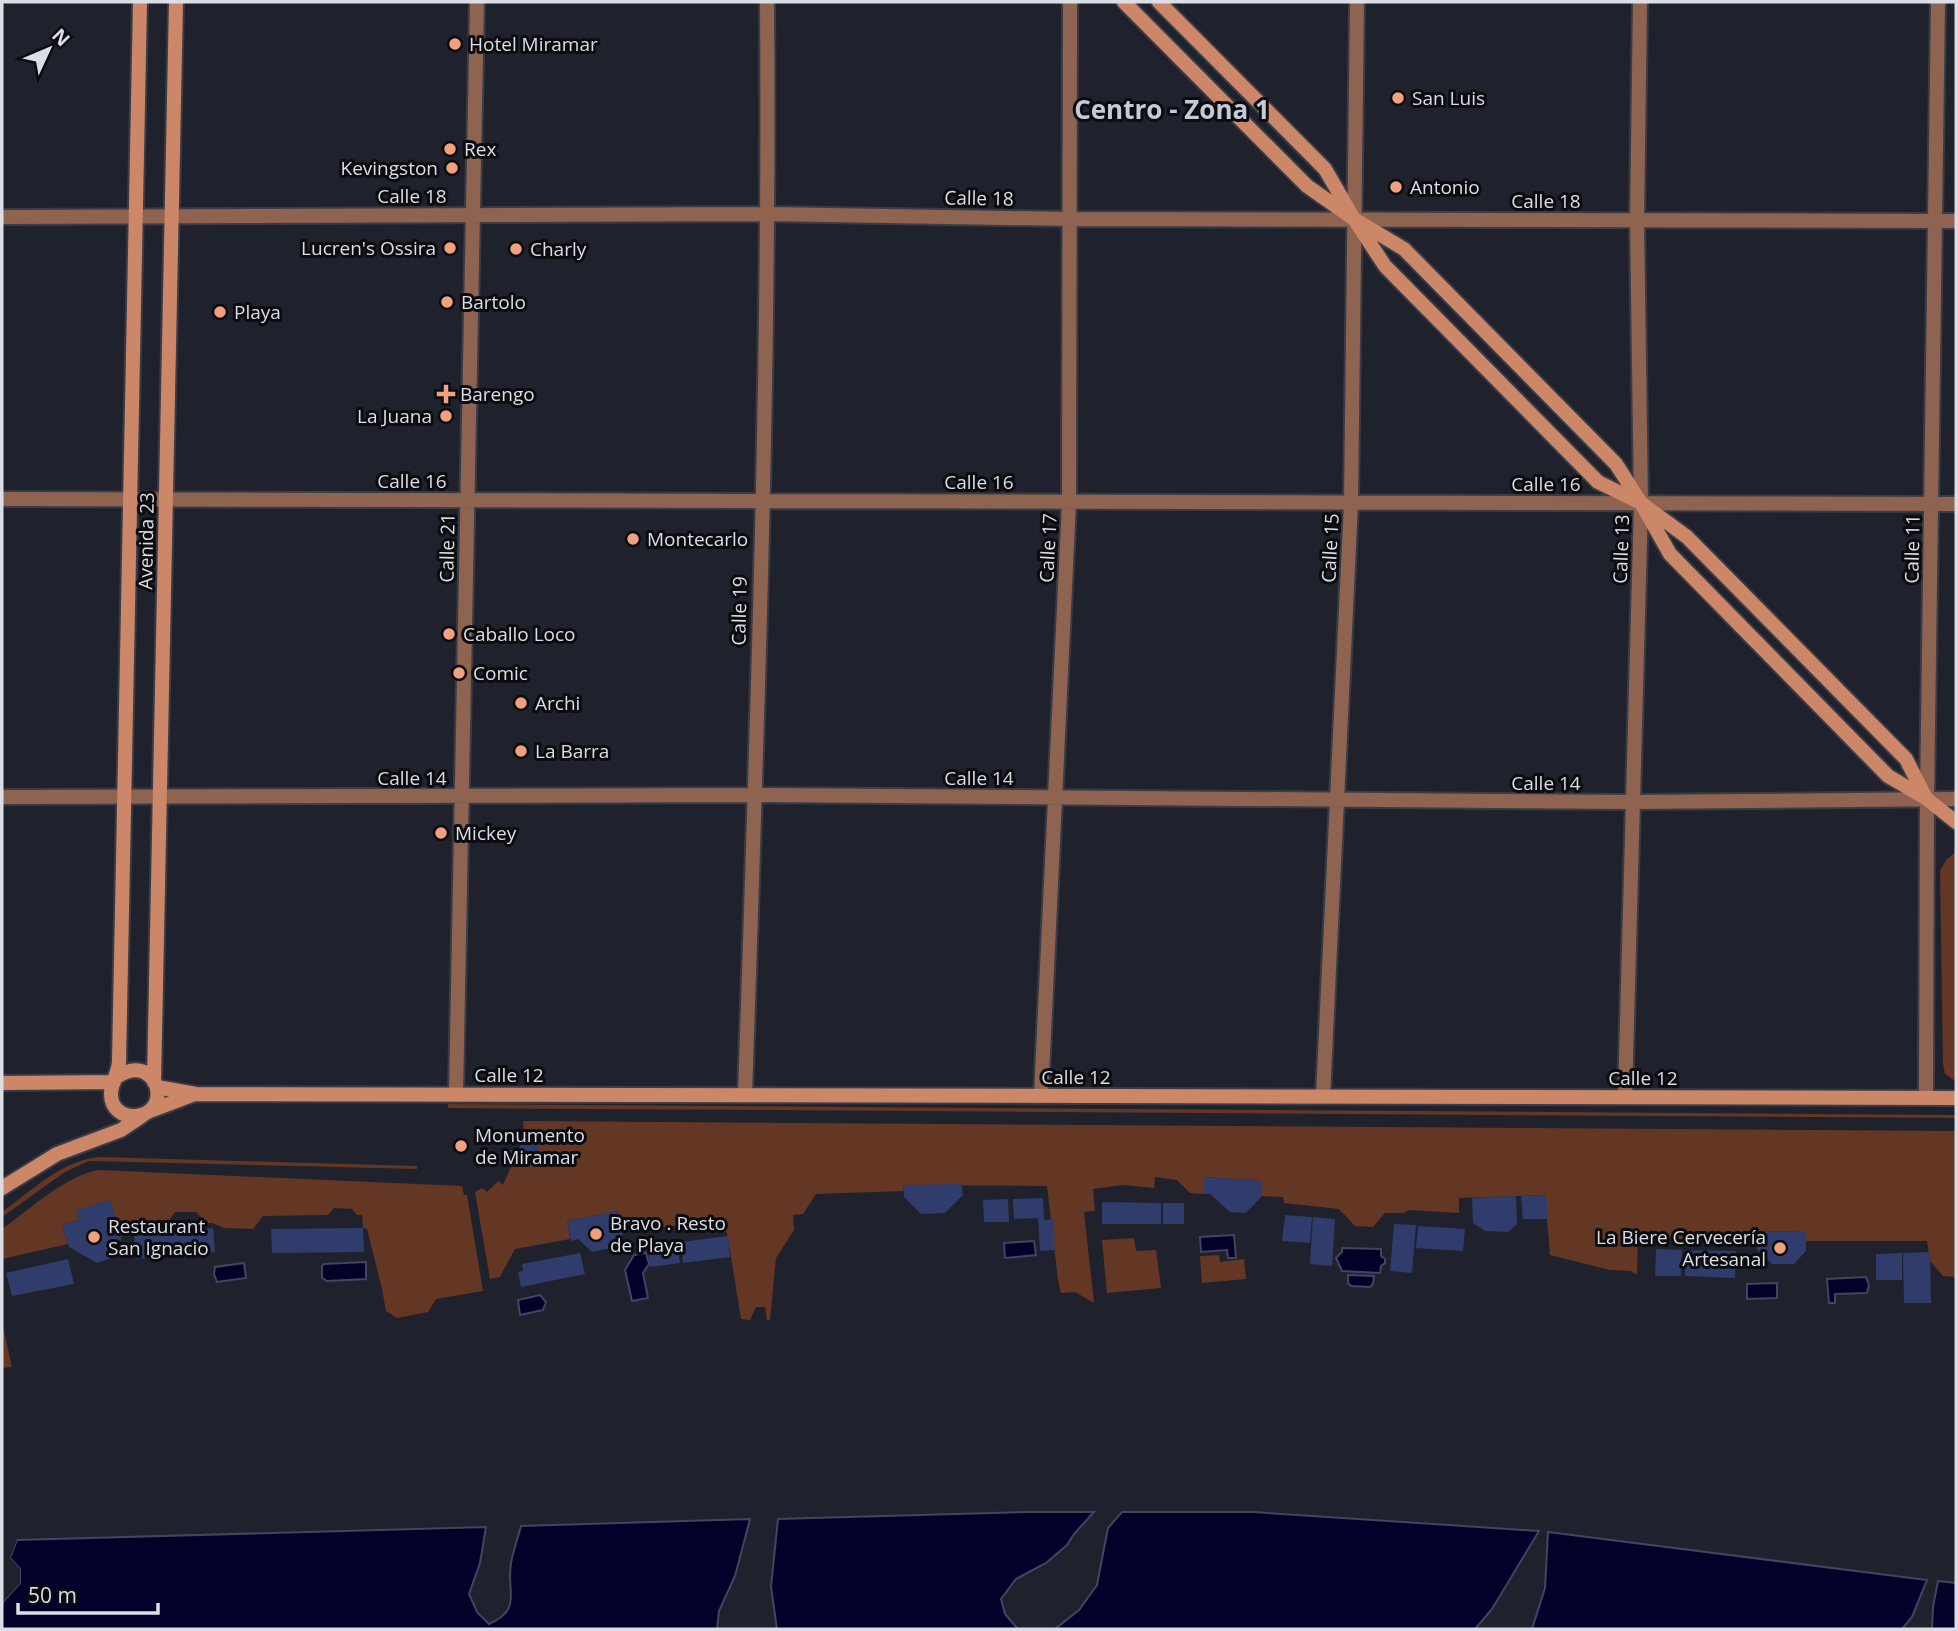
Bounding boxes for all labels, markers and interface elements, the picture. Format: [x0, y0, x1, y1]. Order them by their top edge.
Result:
north arrow [14, 14, 84, 84]
text: N [47, 23, 76, 52]
place label: Hotel Miramar [469, 31, 598, 57]
marker: Hotel Miramar [447, 36, 463, 52]
place label: San Luis [1412, 85, 1485, 111]
marker: San Luis [1390, 90, 1406, 106]
district label: Centro - Zona 1 [1074, 91, 1270, 127]
place label: Rex [464, 136, 496, 162]
marker: Rex [442, 141, 458, 157]
place label: Kevingston [341, 155, 438, 181]
marker: Kevingston [444, 160, 460, 176]
place label: Antonio [1410, 174, 1480, 200]
marker: Antonio [1388, 179, 1404, 195]
street label: Calle 18 [377, 183, 447, 209]
street label: Calle 18 [944, 184, 1014, 212]
street label: Calle 18 [1511, 188, 1581, 214]
place label: Lucren's Ossira [301, 235, 436, 261]
place label: Charly [530, 236, 587, 262]
marker: Lucren's Ossira [442, 240, 458, 256]
marker: Charly [508, 241, 524, 257]
place label: Bartolo [461, 289, 526, 315]
marker: Bartolo [439, 294, 455, 310]
place label: Playa [234, 299, 281, 325]
marker: Playa [212, 304, 228, 320]
place label: Barengo [460, 381, 535, 407]
marker: Barengo [438, 386, 454, 402]
place label: La Juana [357, 403, 432, 429]
marker: La Juana [438, 408, 454, 424]
street label: Calle 16 [377, 468, 447, 494]
street label: Calle 16 [944, 469, 1014, 495]
street label: Calle 16 [1511, 471, 1581, 497]
street label: Avenida 23 [132, 492, 160, 590]
street label: Calle 21 [433, 513, 461, 583]
street label: Calle 17 [1033, 513, 1063, 583]
street label: Calle 15 [1315, 513, 1345, 583]
street label: Calle 13 [1607, 514, 1635, 584]
street label: Calle 11 [1898, 514, 1926, 584]
place label: Montecarlo [647, 526, 748, 552]
marker: Montecarlo [625, 531, 641, 547]
street label: Calle 19 [725, 576, 753, 646]
place label: Caballo Loco [463, 621, 576, 647]
marker: Caballo Loco [441, 626, 457, 642]
place label: Comic [473, 660, 528, 686]
marker: Comic [451, 665, 467, 681]
place label: Archi [535, 690, 580, 716]
marker: Archi [513, 695, 529, 711]
place label: La Barra [535, 738, 609, 764]
marker: La Barra [513, 743, 529, 759]
street label: Calle 14 [377, 765, 447, 791]
street label: Calle 14 [944, 765, 1014, 791]
street label: Calle 14 [1511, 770, 1581, 796]
place label: Mickey [455, 820, 517, 846]
marker: Mickey [433, 825, 449, 841]
street label: Calle 12 [474, 1062, 544, 1088]
street label: Calle 12 [1041, 1064, 1111, 1090]
street label: Calle 12 [1608, 1065, 1678, 1091]
place label: Monumento de Miramar [475, 1122, 585, 1170]
marker: Monumento de Miramar [453, 1138, 469, 1154]
place label: Bravo . Resto de Playa [610, 1210, 726, 1258]
place label: Restaurant San Ignacio [108, 1213, 209, 1261]
place label: La Biere Cervecería Artesanal [1596, 1224, 1766, 1272]
marker: Bravo . Resto de Playa [588, 1226, 604, 1242]
marker: Restaurant San Ignacio [86, 1229, 102, 1245]
marker: La Biere Cervecería Artesanal [1772, 1240, 1788, 1256]
scale bar [18, 1572, 158, 1616]
text: 50 m [28, 1581, 77, 1609]

